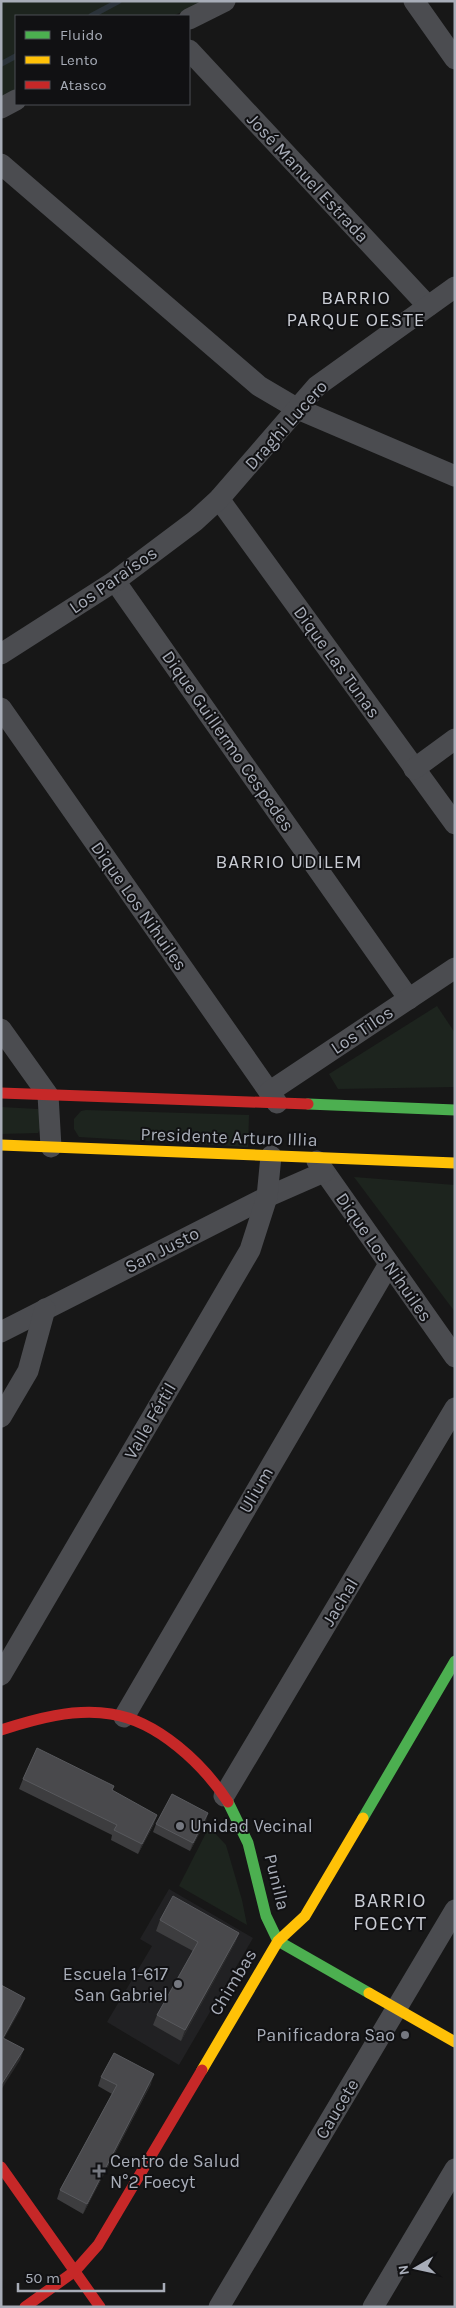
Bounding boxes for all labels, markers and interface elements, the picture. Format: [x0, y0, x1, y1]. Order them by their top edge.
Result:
legend [15, 15, 190, 105]
text: Fluido [60, 26, 103, 44]
text: Lento [60, 51, 98, 69]
text: Atasco [60, 76, 106, 94]
street label: José Manuel Estrada [242, 109, 374, 247]
district label: BARRIO PARQUE OESTE [287, 287, 425, 331]
street label: Draghi Lucero [240, 376, 332, 474]
street label: Los Paraísos [65, 542, 161, 618]
street label: Dique Las Tunas [289, 602, 385, 722]
street label: Dique Guillermo Cespedes [157, 646, 299, 836]
street label: Dique Los Nihuiles [86, 837, 192, 975]
district label: BARRIO UDILEM [215, 851, 363, 873]
street label: Los Tilos [327, 1001, 397, 1059]
street label: Presidente Arturo Illia [140, 1123, 318, 1151]
street label: Dique Los Nihuiles [331, 1188, 437, 1326]
street label: San Justo [121, 1222, 203, 1278]
street label: Valle Fértil [119, 1379, 181, 1463]
street label: Ulium [234, 1463, 278, 1517]
street label: Jachal [317, 1574, 363, 1630]
place label: Unidad Vecinal [190, 1815, 313, 1837]
marker: Unidad Vecinal [174, 1820, 186, 1832]
street label: Punilla [259, 1852, 295, 1912]
district label: BARRIO FOECYT [353, 1889, 427, 1935]
street label: Chimbas [204, 1945, 262, 2019]
place label: Escuela 1-617 San Gabriel [63, 1963, 169, 2006]
marker: Escuela 1-617 San Gabriel [172, 1978, 184, 1990]
place label: Panificadora Sao [256, 2024, 395, 2046]
marker: Panificadora Sao [399, 2029, 411, 2041]
street label: Caucete [310, 2075, 364, 2143]
place label: Centro de Salud N°2 Foecyt [110, 2150, 240, 2193]
marker: Centro de Salud N°2 Foecyt [92, 2164, 106, 2178]
north arrow [391, 2243, 441, 2293]
scale bar [18, 2260, 164, 2292]
text: N [394, 2264, 413, 2276]
text: 50 m [25, 2269, 60, 2287]

